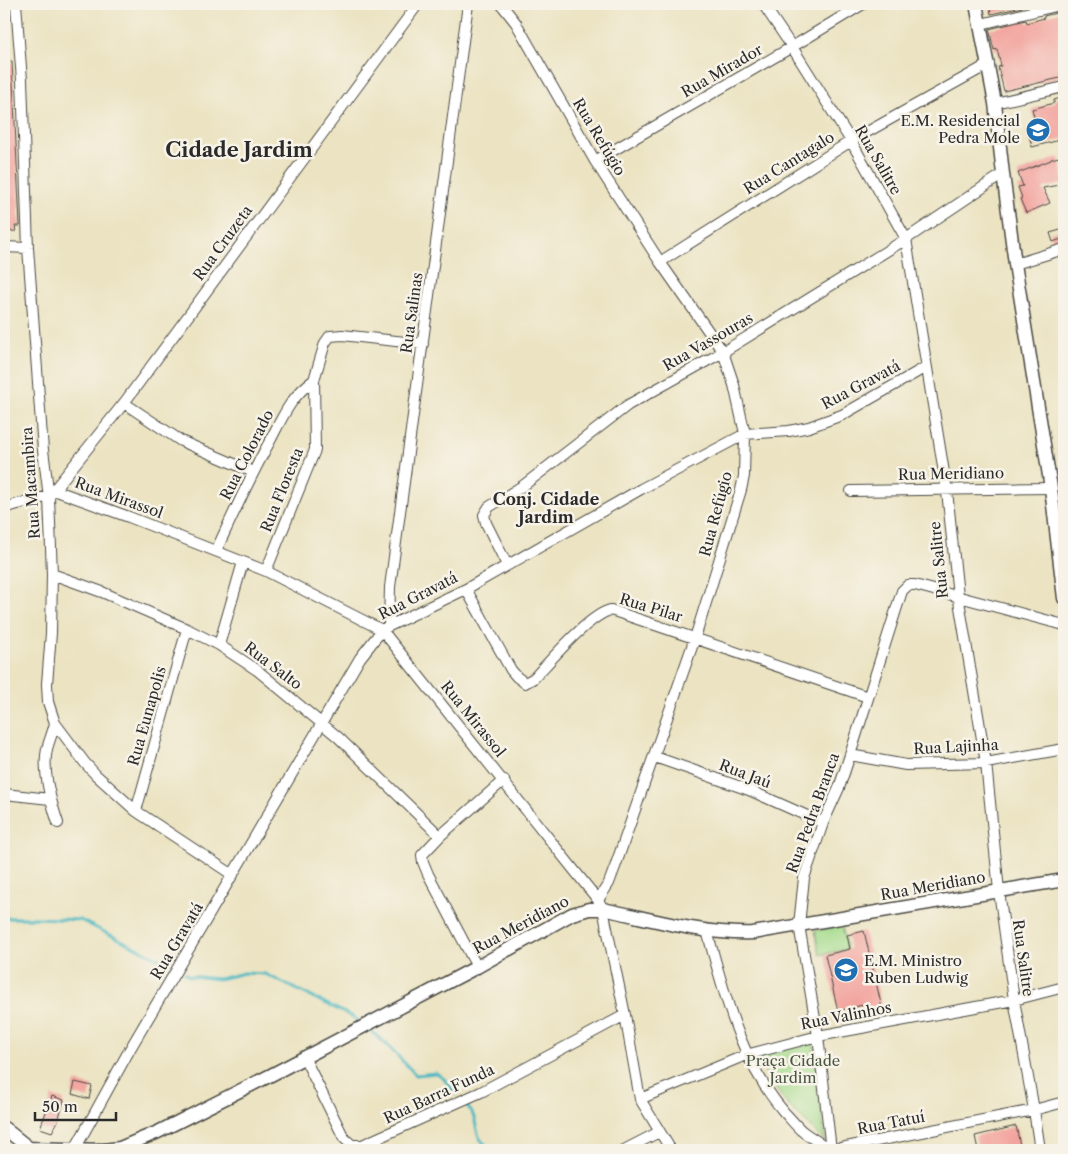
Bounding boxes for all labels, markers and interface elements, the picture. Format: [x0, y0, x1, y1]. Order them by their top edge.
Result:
street label: Rua Mirador [678, 39, 766, 101]
street label: Rua Refúgio [569, 94, 630, 179]
place label: E.M. Residencial Pedra Mole [901, 111, 1021, 147]
school or university icon: E.M. Residencial Pedra Mole [1025, 117, 1051, 143]
street label: Rua Salitre [851, 121, 906, 198]
street label: Rua Cantagalo [740, 127, 838, 198]
district label: Cidade Jardim [165, 138, 313, 162]
street label: Rua Cruzeta [189, 201, 256, 284]
street label: Rua Salinas [396, 271, 427, 355]
street label: Rua Vassouras [659, 308, 756, 375]
street label: Rua Gravatá [818, 356, 904, 413]
street label: Rua Colorado [216, 406, 277, 503]
street label: Rua Macambira [17, 426, 44, 540]
street label: Rua Floresta [256, 445, 307, 535]
street label: Rua Meridiano [898, 463, 1004, 484]
street label: Rua Refúgio [695, 469, 736, 558]
street label: Rua Mirassol [72, 473, 166, 522]
district label: Conj. Cidade Jardim [493, 489, 600, 527]
street label: Rua Salitre [925, 520, 952, 600]
street label: Rua Gravatá [375, 567, 461, 624]
street label: Rua Pilar [617, 589, 686, 626]
street label: Rua Salto [241, 638, 306, 694]
street label: Rua Eunapolis [123, 664, 170, 768]
street label: Rua Mirassol [437, 677, 510, 761]
street label: Rua Lajinha [913, 735, 999, 758]
street label: Rua Pedra Branca [782, 750, 843, 876]
street label: Rua Jaú [717, 755, 774, 792]
street label: Rua Meridiano [879, 867, 987, 904]
street label: Rua Meridiano [469, 891, 572, 958]
street label: Rua Gravatá [146, 899, 207, 983]
street label: Rua Salitre [1009, 918, 1038, 998]
place label: E.M. Ministro Ruben Ludwig [864, 951, 968, 987]
school or university icon: E.M. Ministro Ruben Ludwig [833, 957, 859, 983]
street label: Rua Valinhos [799, 997, 893, 1034]
park label: Praça Cidade Jardim [746, 1051, 840, 1087]
street label: Rua Barra Funda [380, 1060, 497, 1128]
scale bar [35, 1089, 116, 1121]
text: 50 m [42, 1097, 78, 1116]
street label: Rua Tatuí [856, 1107, 927, 1138]

